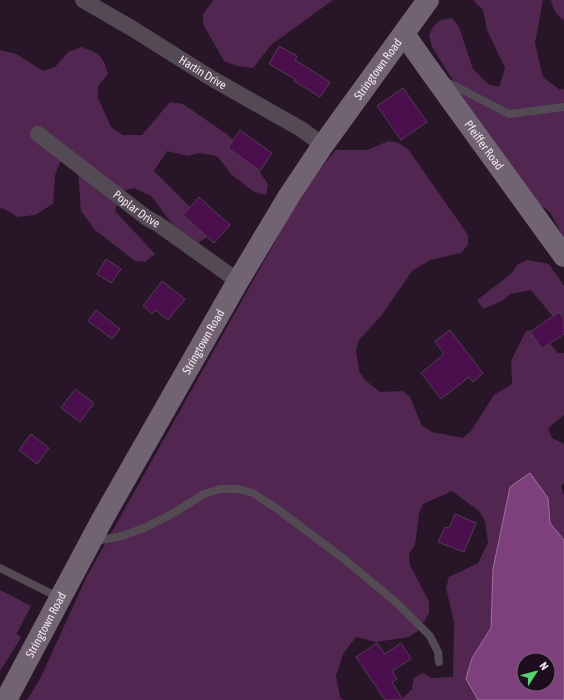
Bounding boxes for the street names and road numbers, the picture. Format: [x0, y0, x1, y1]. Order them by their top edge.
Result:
street label: Stringtown Road [351, 36, 405, 103]
street label: Hartin Drive [176, 53, 229, 92]
street label: Pfeiffer Road [461, 118, 506, 173]
street label: Poplar Drive [110, 188, 162, 231]
street label: Stringtown Road [179, 307, 227, 377]
street label: Stringtown Road [23, 590, 69, 660]

